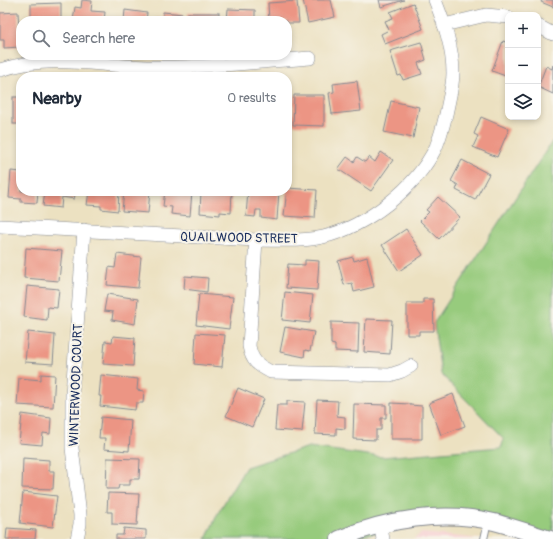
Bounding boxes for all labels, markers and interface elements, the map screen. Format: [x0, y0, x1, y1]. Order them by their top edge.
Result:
map controls [505, 12, 541, 120]
button: + [505, 12, 541, 48]
search box [16, 16, 292, 60]
icon: search [30, 27, 52, 49]
text: Search here [62, 29, 135, 48]
button: − [505, 48, 541, 84]
button: layers [505, 84, 541, 120]
text: Nearby [32, 88, 81, 109]
text: 0 results [227, 90, 276, 106]
street label: QUAILWOOD STREET [180, 229, 298, 247]
street label: WINTERWOOD COURT [66, 323, 86, 447]

